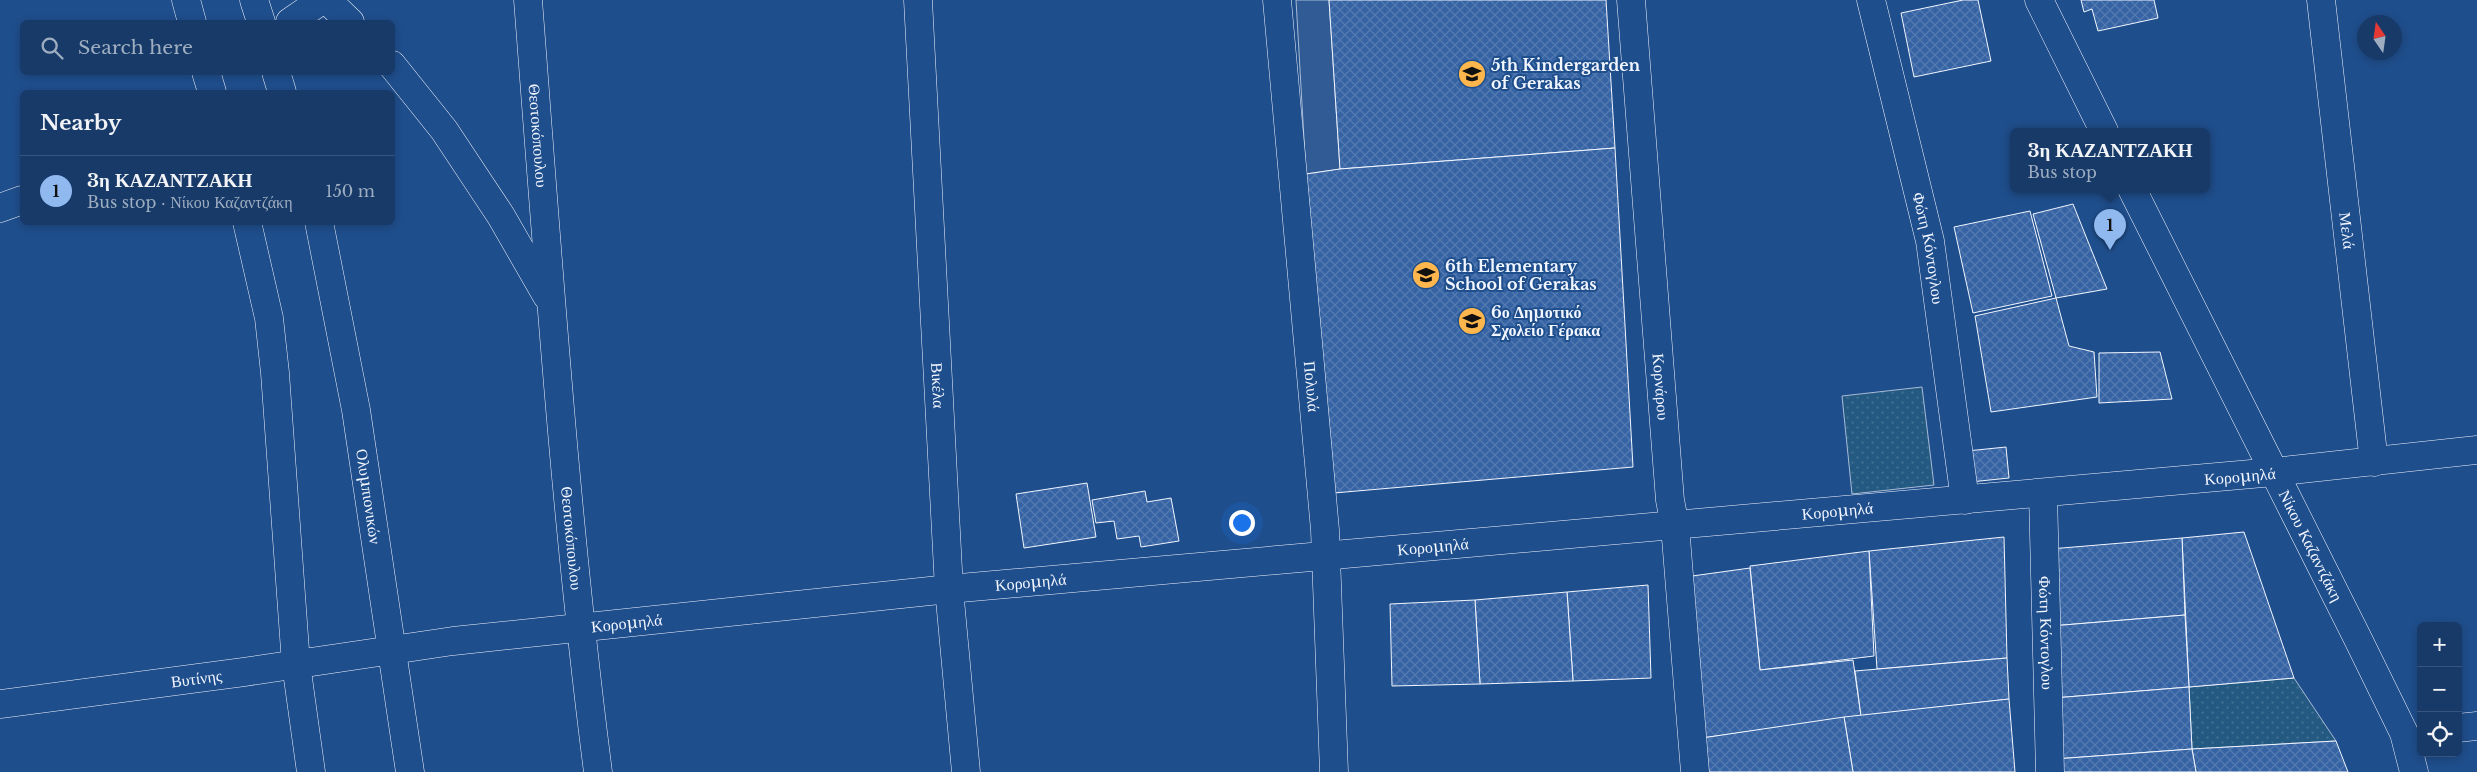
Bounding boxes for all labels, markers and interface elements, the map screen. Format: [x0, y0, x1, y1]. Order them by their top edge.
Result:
north arrow [2357, 15, 2402, 60]
search box [20, 20, 395, 75]
icon: search [38, 34, 66, 62]
text: Search here [78, 36, 193, 59]
place label: 5th Kindergarden of Gerakas [1491, 55, 1641, 93]
school or university icon: 5th Kindergarden of Gerakas [1457, 59, 1487, 89]
street label: Θεοτοκόπουλου [524, 83, 552, 188]
text: Nearby [40, 110, 121, 136]
popup [2010, 128, 2210, 193]
text: 3η ΚΑΖΑΝΤΖΑΚΗ [2027, 139, 2193, 162]
text: Bus stop [2027, 162, 2097, 182]
text: 3η ΚΑΖΑΝΤΖΑΚΗ [87, 169, 252, 192]
text: 1 [53, 181, 59, 201]
text: 150 m [326, 181, 375, 201]
street label: Φώτη Κόντογλου [1908, 190, 1948, 306]
text: Bus stop · Νίκου Καζαντζάκη [87, 192, 293, 212]
pin: 1 [2094, 209, 2126, 250]
street label: Μελά [2335, 211, 2360, 251]
place label: 6th Elementary School of Gerakas [1445, 256, 1597, 294]
school or university icon: 6th Elementary School of Gerakas [1411, 260, 1441, 290]
place label: 6ο Δημοτικό Σχολείο Γέρακα [1491, 302, 1600, 340]
school or university icon: 6ο Δημοτικό Σχολείο Γέρακα [1457, 306, 1487, 336]
street label: Κορνάρου [1649, 353, 1674, 421]
street label: Πολυλά [1300, 360, 1324, 413]
street label: Βικέλα [927, 362, 950, 410]
street label: Ολυμπιονικών [352, 447, 386, 545]
street label: Κορομηλά [2203, 463, 2277, 489]
street label: Θεοτοκόπουλου [557, 485, 587, 591]
street label: Νίκου Καζαντζάκη [2275, 486, 2347, 605]
street label: Κορομηλά [1801, 497, 1875, 524]
your location [1229, 510, 1255, 536]
street label: Κορομηλά [1396, 533, 1470, 559]
street label: Κορομηλά [994, 569, 1068, 595]
street label: Φώτη Κόντογλου [2035, 576, 2058, 690]
street label: Κορομηλά [590, 609, 664, 636]
map controls [2417, 622, 2462, 757]
button: + [2417, 622, 2462, 667]
street label: Βυτίνης [170, 665, 224, 692]
button: − [2417, 667, 2462, 712]
button: locate [2417, 712, 2462, 757]

